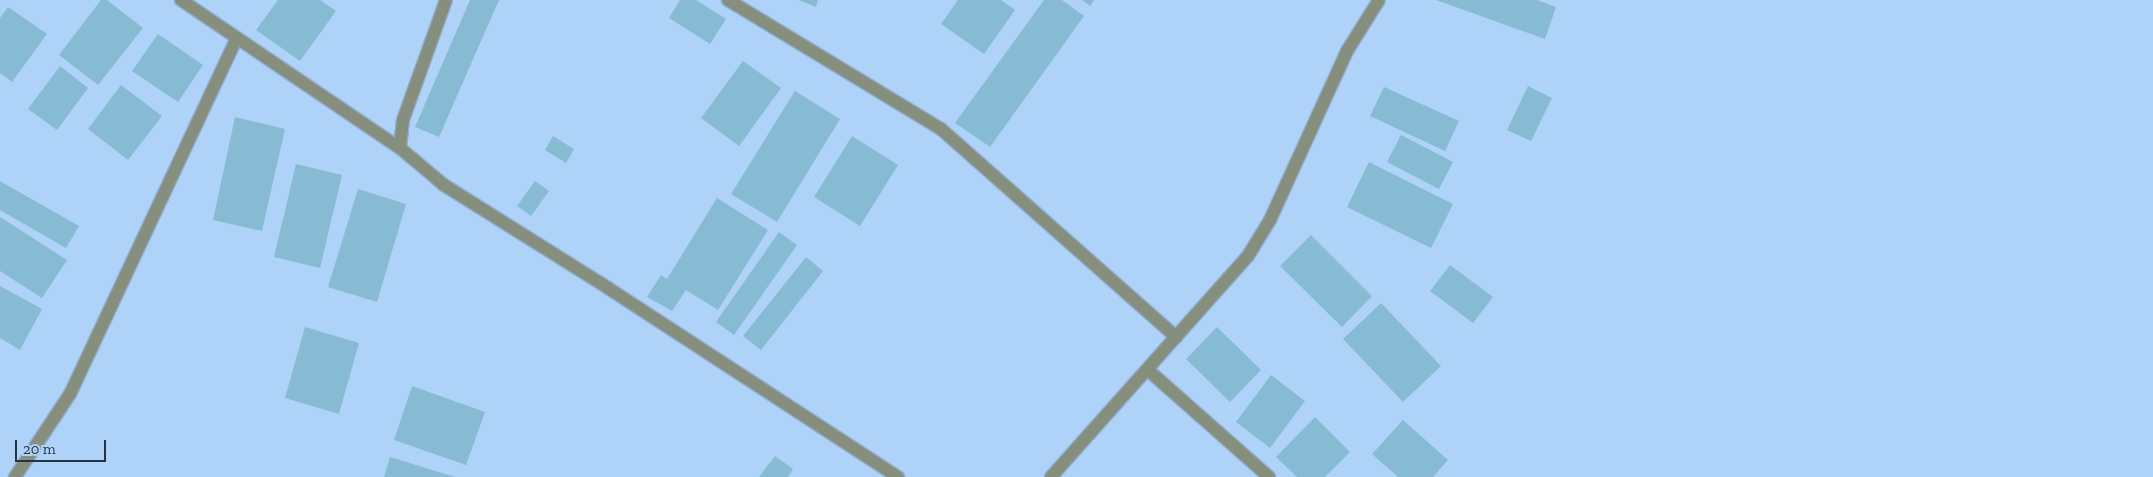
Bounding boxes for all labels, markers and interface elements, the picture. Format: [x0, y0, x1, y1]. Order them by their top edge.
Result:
scale bar [18, 430, 109, 462]
text: 20 m [23, 440, 56, 458]

